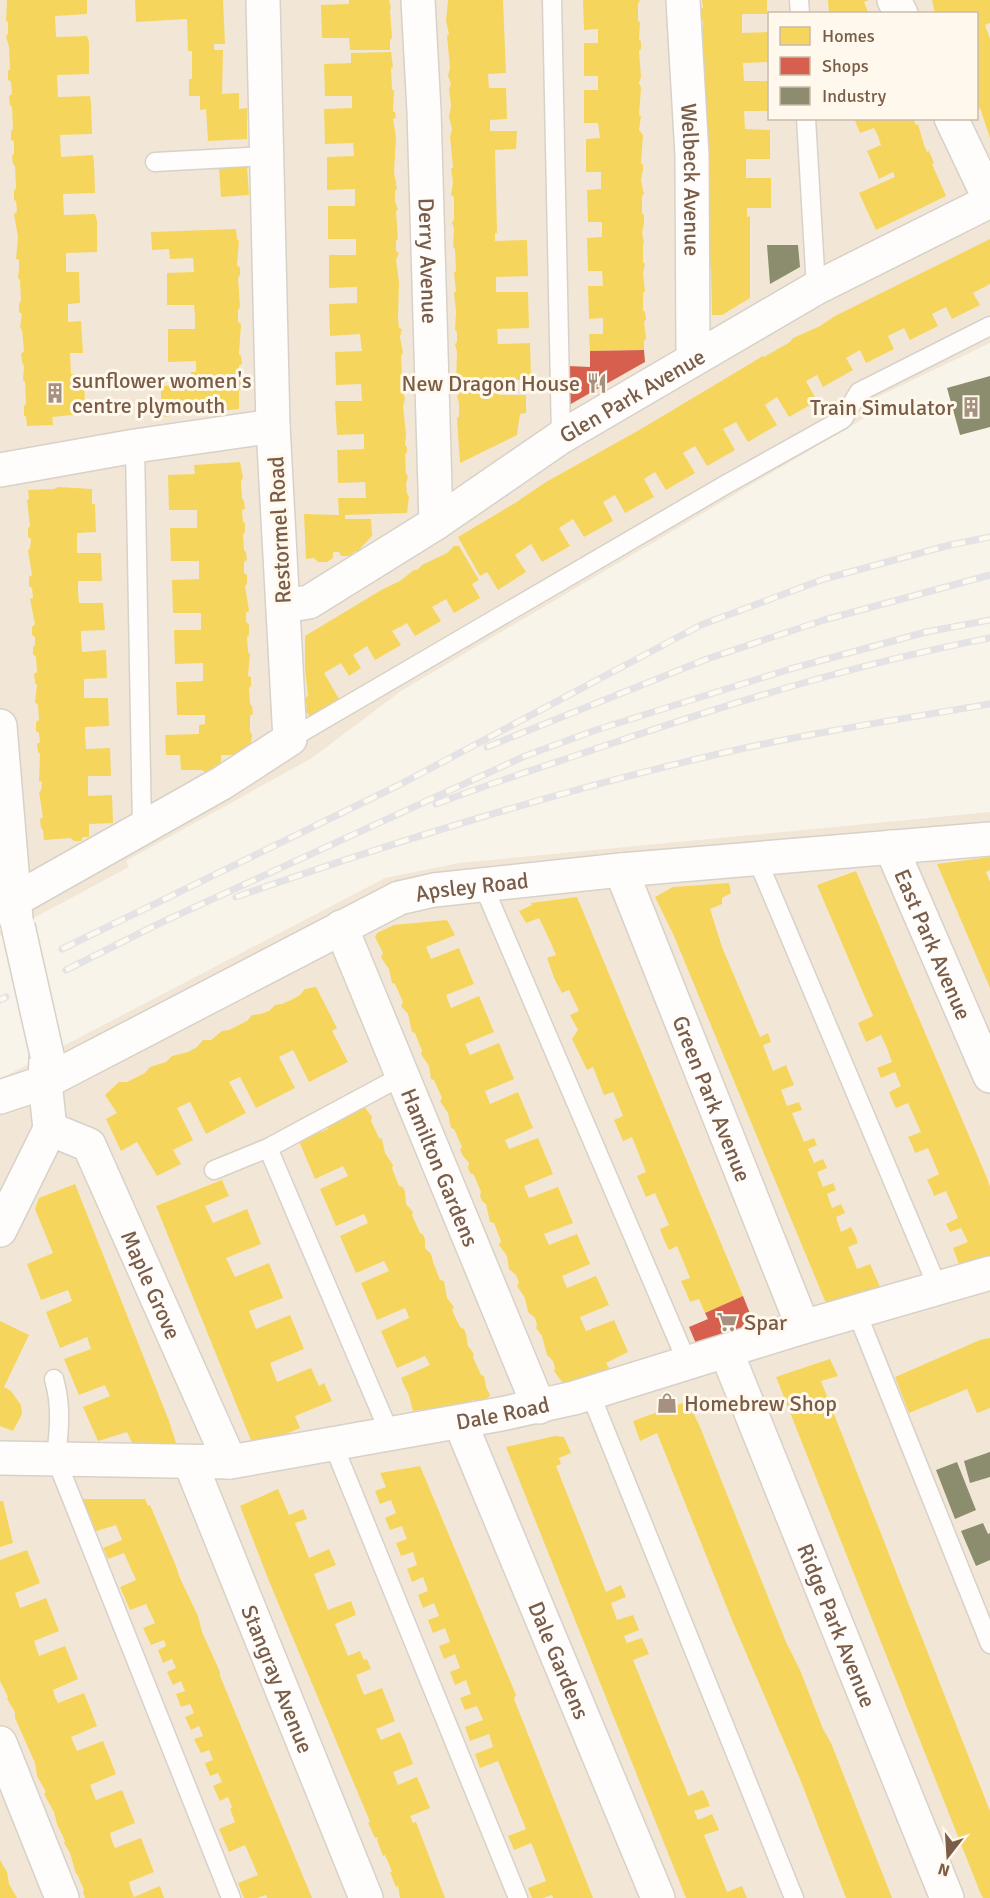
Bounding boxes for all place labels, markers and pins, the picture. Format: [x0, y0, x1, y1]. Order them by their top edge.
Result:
place label: sunflower women's centre plymouth [72, 367, 252, 419]
place label: New Dragon House [401, 370, 580, 397]
restaurant icon: New Dragon House [585, 371, 609, 395]
building icon: sunflower women's centre plymouth [43, 381, 67, 405]
place label: Train Simulator [810, 394, 954, 421]
building icon: Train Simulator [959, 395, 983, 419]
place label: Spar [744, 1309, 787, 1336]
supermarket icon: Spar [715, 1310, 739, 1334]
place label: Homebrew Shop [684, 1390, 837, 1417]
shop icon: Homebrew Shop [655, 1391, 679, 1415]

